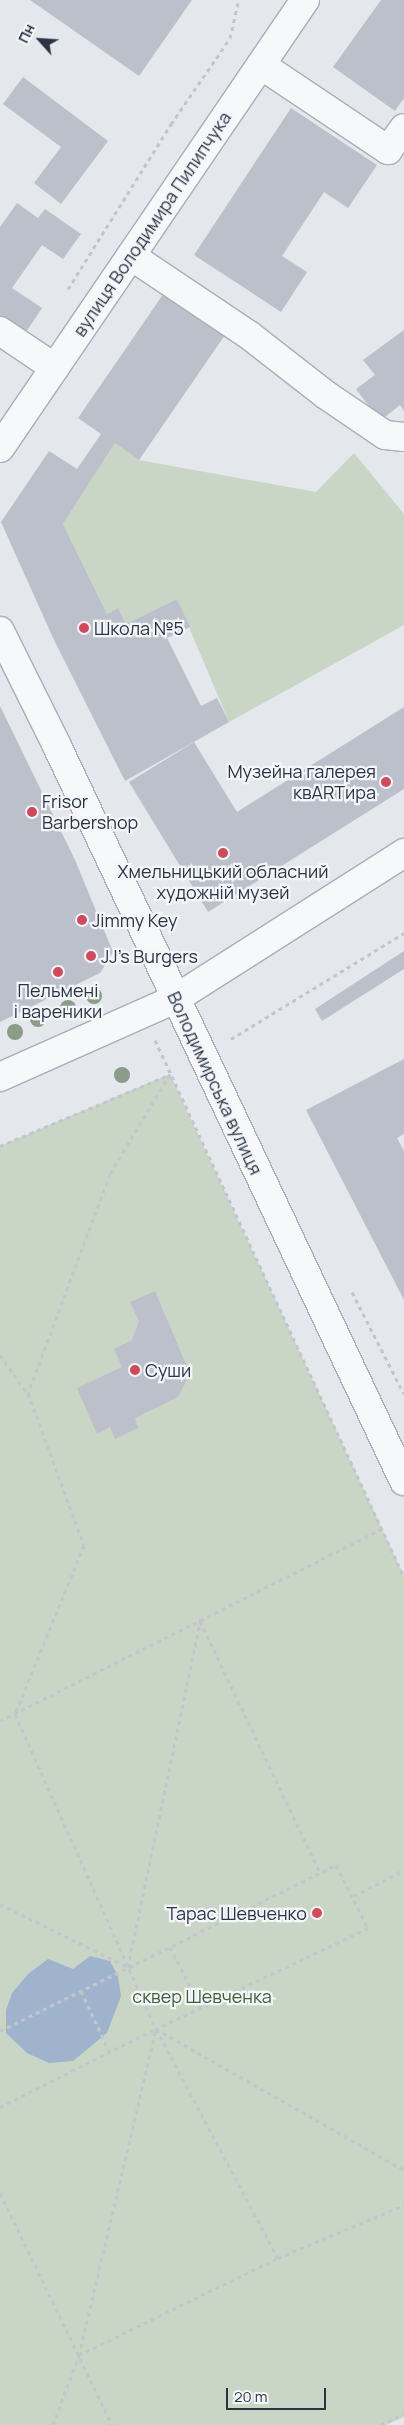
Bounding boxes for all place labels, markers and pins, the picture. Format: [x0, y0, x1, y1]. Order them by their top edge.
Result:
place label: Школа №5 [94, 617, 184, 639]
marker: Школа №5 [78, 622, 90, 634]
place label: Музейна галерея квARTира [227, 761, 376, 804]
marker: Музейна галерея квARTира [380, 776, 392, 788]
place label: Frisor Barbershop [42, 791, 138, 834]
marker: Frisor Barbershop [26, 806, 38, 818]
marker: Хмельницький обласний художній музей [217, 847, 229, 859]
place label: Хмельницький обласний художній музей [118, 861, 328, 904]
place label: Jimmy Key [92, 909, 178, 931]
marker: Jimmy Key [76, 914, 88, 926]
place label: JJ's Burgers [101, 945, 198, 967]
marker: JJ's Burgers [85, 950, 97, 962]
marker: Пельмені і вареники [52, 966, 64, 978]
place label: Пельмені і вареники [14, 980, 102, 1022]
place label: Суши [145, 1359, 191, 1381]
marker: Суши [129, 1364, 141, 1376]
place label: Тарас Шевченко [166, 1902, 307, 1924]
marker: Тарас Шевченко [311, 1907, 323, 1919]

